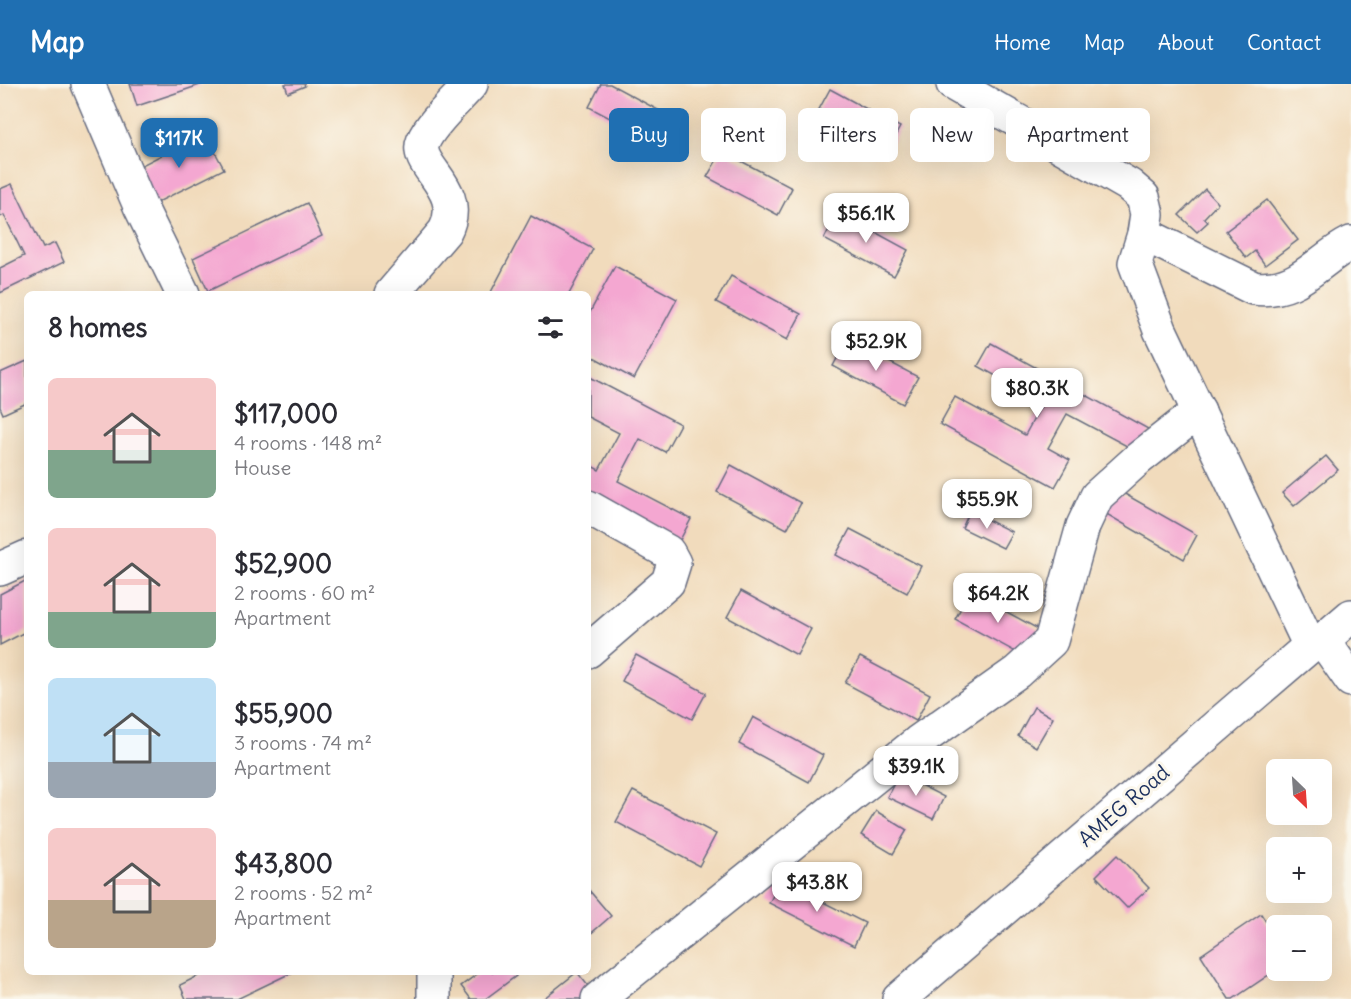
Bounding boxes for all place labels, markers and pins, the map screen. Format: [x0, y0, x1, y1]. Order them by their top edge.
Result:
pin: $117K [137, 118, 221, 169]
pin: $56.1K [817, 193, 915, 244]
pin: $52.9K [827, 321, 925, 372]
pin: $80.3K [988, 368, 1086, 419]
pin: $55.9K [938, 479, 1036, 530]
pin: $64.2K [949, 573, 1047, 624]
pin: $39.1K [867, 746, 965, 797]
pin: $43.8K [768, 862, 866, 913]

